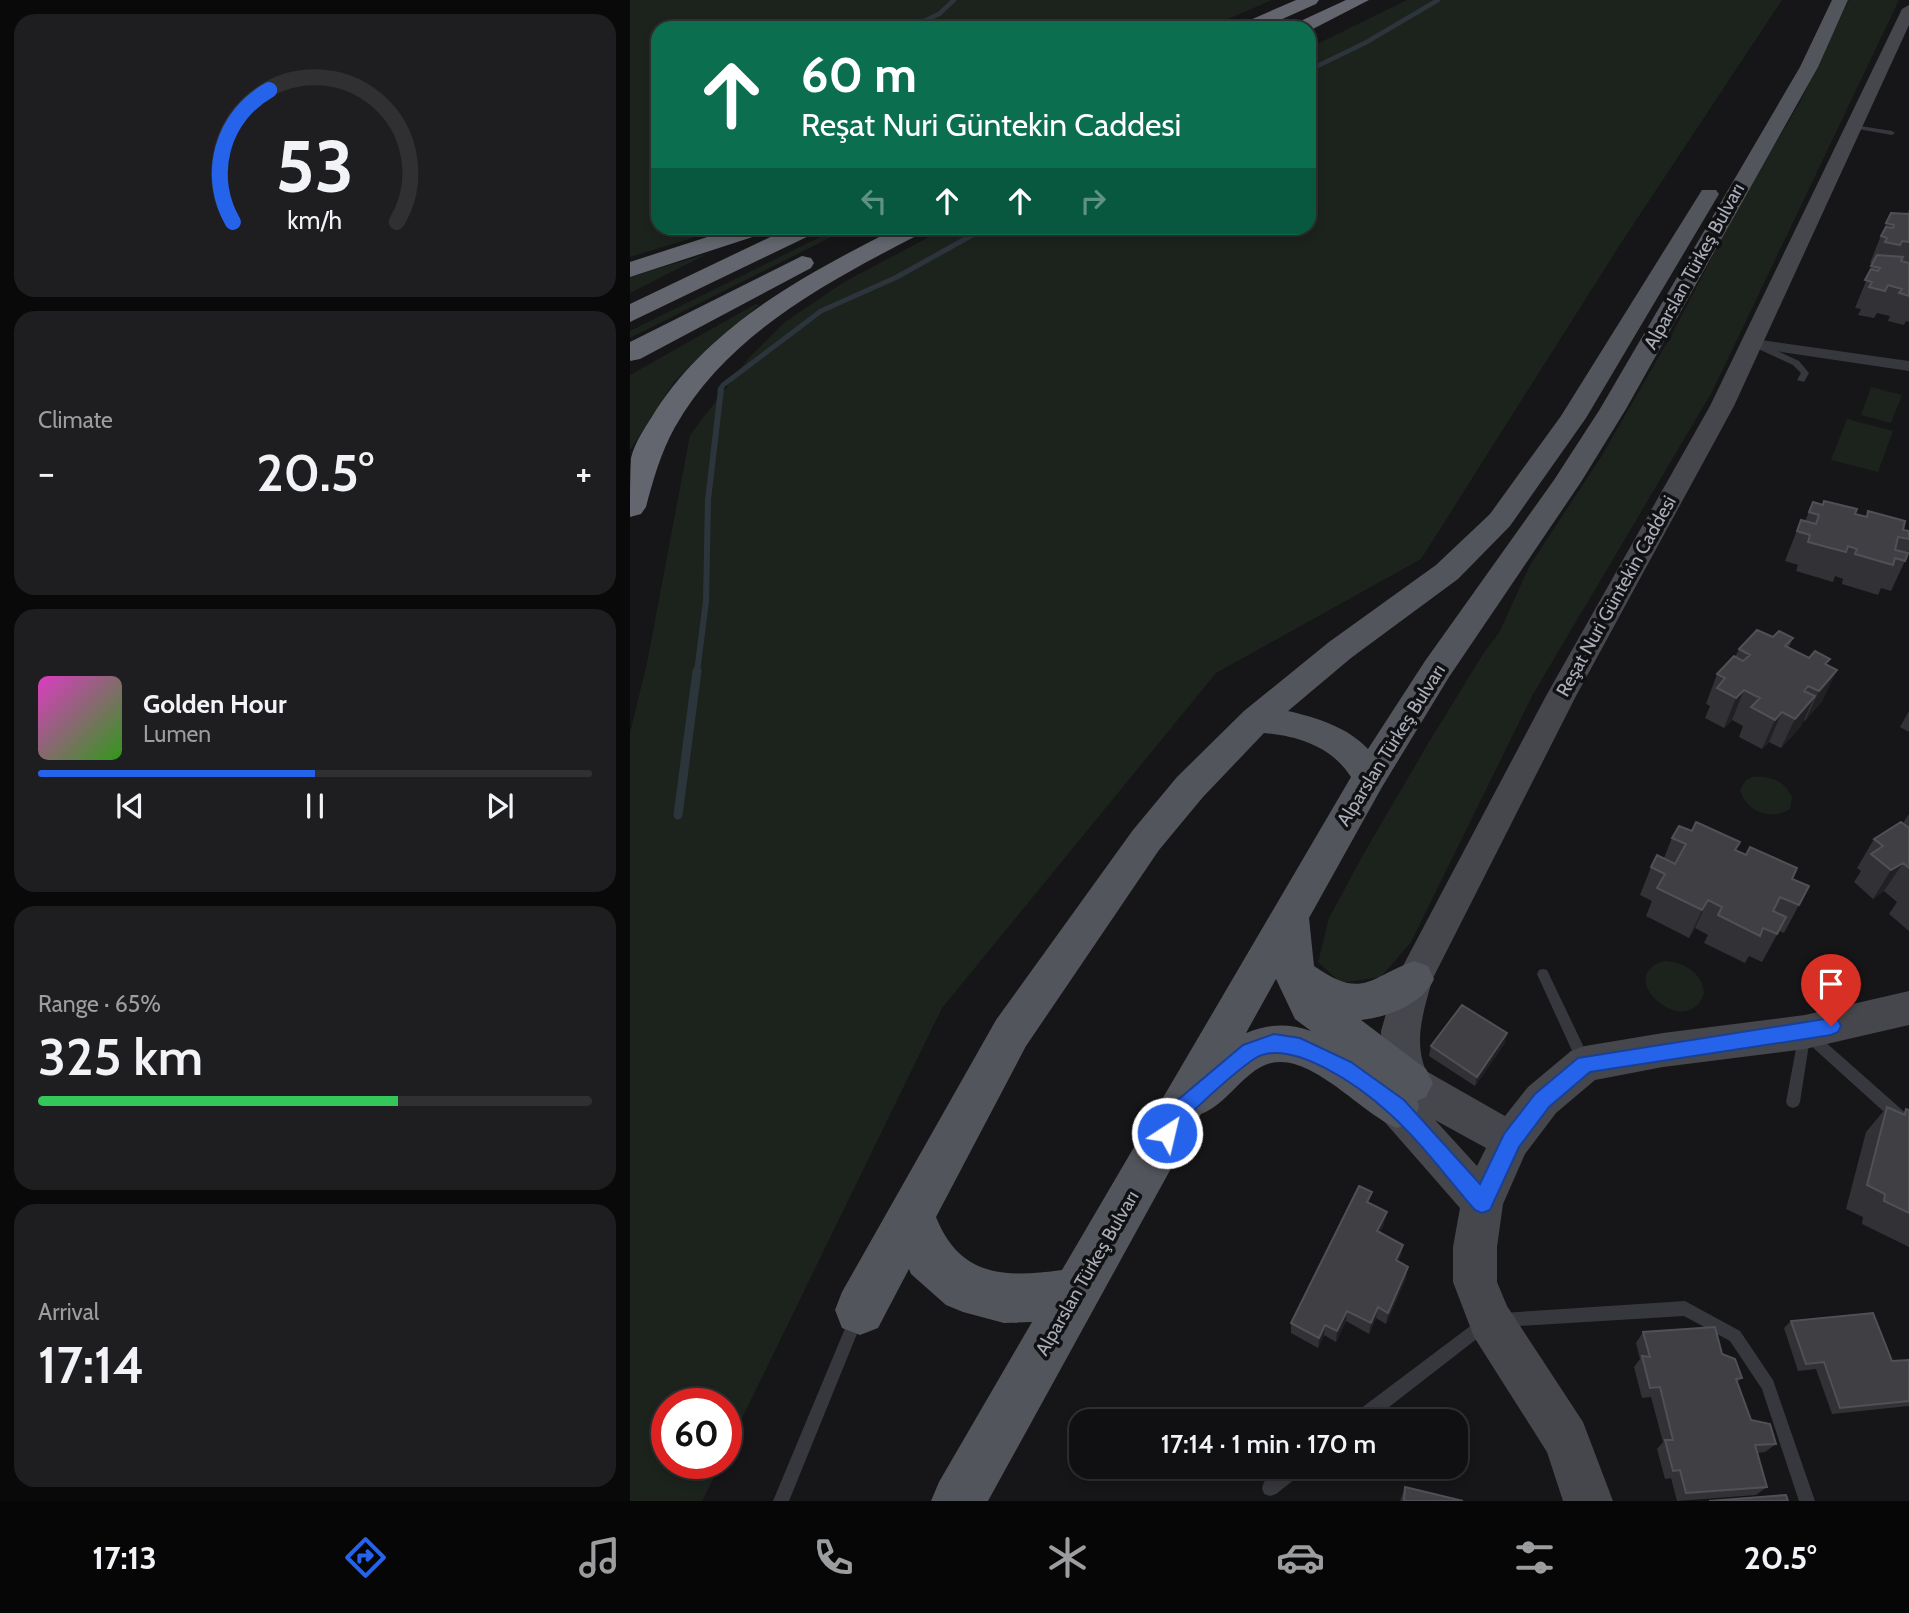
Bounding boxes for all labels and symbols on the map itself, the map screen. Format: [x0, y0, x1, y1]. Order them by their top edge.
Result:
street label: Alparslan Türkeş Bulvarı [1639, 179, 1749, 353]
street label: Reşat Nuri Güntekin Caddesi [1551, 492, 1681, 700]
street label: Alparslan Türkeş Bulvarı [1332, 660, 1450, 830]
pin [1801, 954, 1861, 1026]
position arrow [1130, 1096, 1204, 1170]
street label: Alparslan Türkeş Bulvarı [1030, 1187, 1144, 1359]
speed limit sign: 60 [651, 1388, 742, 1479]

